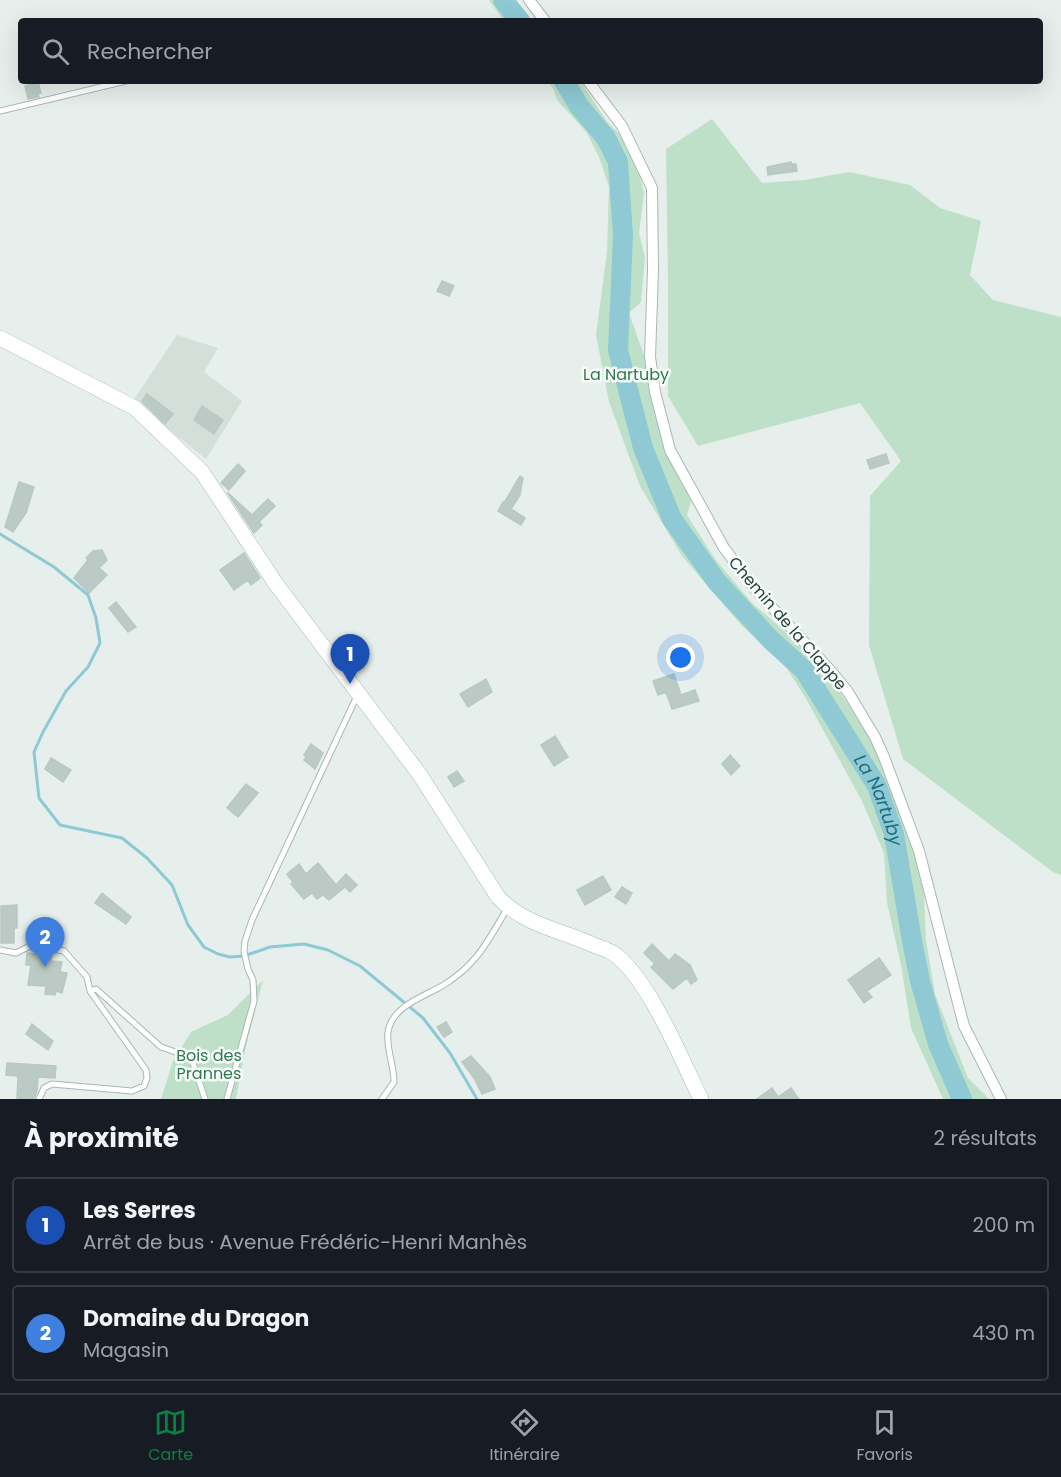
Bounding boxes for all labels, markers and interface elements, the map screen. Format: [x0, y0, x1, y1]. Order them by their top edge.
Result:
search box [18, 18, 1043, 84]
icon: search [39, 35, 72, 68]
text: Rechercher [87, 36, 213, 67]
park label: La Nartuby [583, 363, 669, 386]
street label: Chemin de la Clappe [723, 552, 852, 695]
pin: 1 [330, 634, 370, 684]
your location [666, 643, 695, 672]
water label: La Nartuby [848, 750, 909, 848]
pin: 2 [26, 918, 64, 967]
park label: Bois des Prannes [176, 1044, 242, 1085]
text: À proximité [24, 1120, 179, 1156]
text: 2 résultats [934, 1124, 1037, 1152]
text: Les Serres [83, 1195, 196, 1226]
text: 1 [42, 1211, 49, 1239]
text: 200 m [972, 1211, 1035, 1239]
text: Arrêt de bus · Avenue Frédéric-Henri Manhès [83, 1228, 527, 1256]
text: Domaine du Dragon [83, 1303, 309, 1334]
text: 2 [40, 1319, 51, 1347]
text: 430 m [972, 1319, 1035, 1347]
text: Magasin [83, 1336, 169, 1364]
tab: Carte [148, 1406, 193, 1467]
tab: Itinéraire [490, 1406, 560, 1467]
tab: Favoris [856, 1406, 913, 1467]

